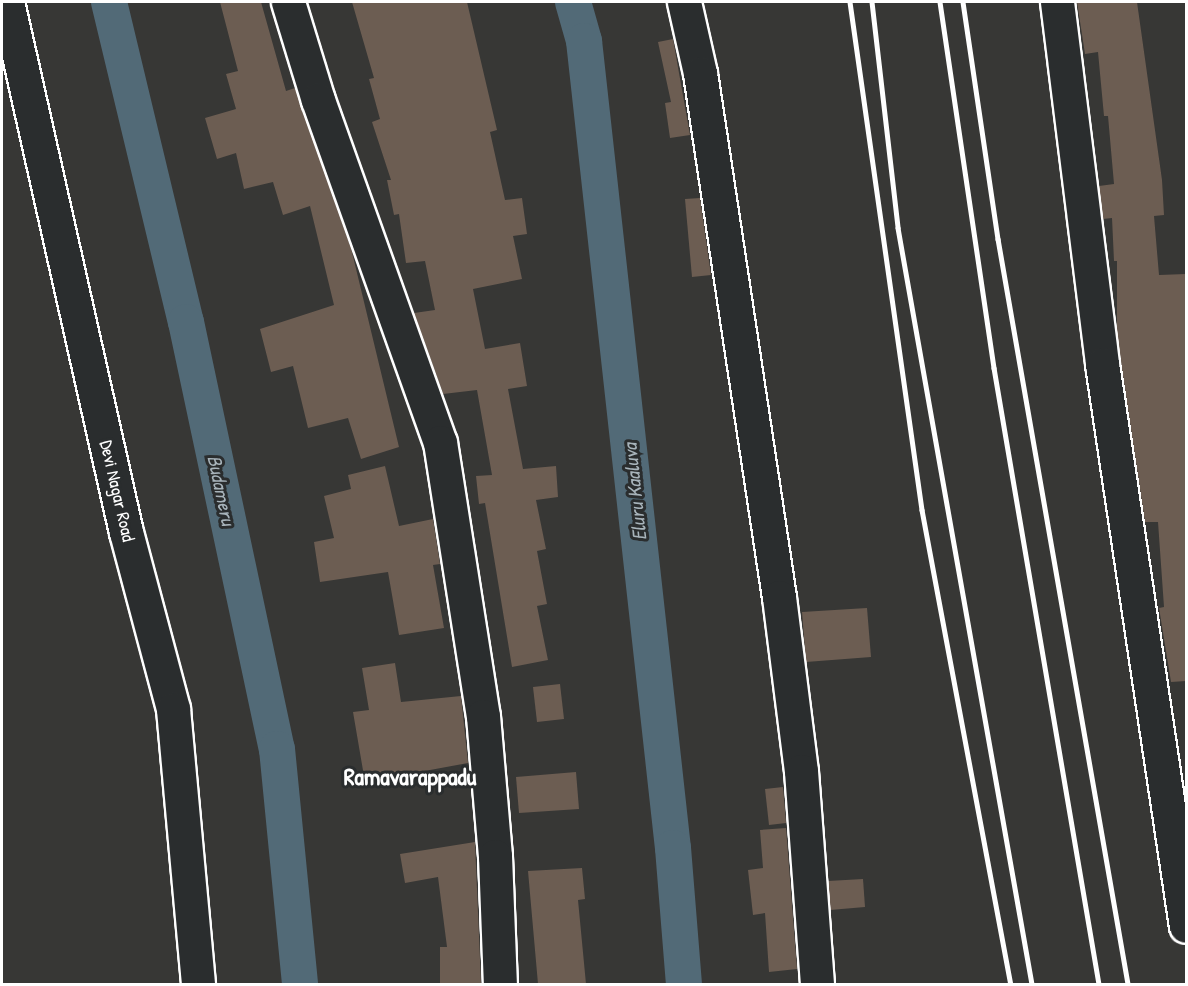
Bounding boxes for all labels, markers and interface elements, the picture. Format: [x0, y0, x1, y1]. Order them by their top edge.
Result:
street label: Devi Nagar Road [95, 438, 139, 544]
water label: Eluru Kaaluva [617, 442, 651, 542]
water label: Budameru [203, 453, 241, 527]
district label: Ramavarappadu [344, 763, 476, 791]

